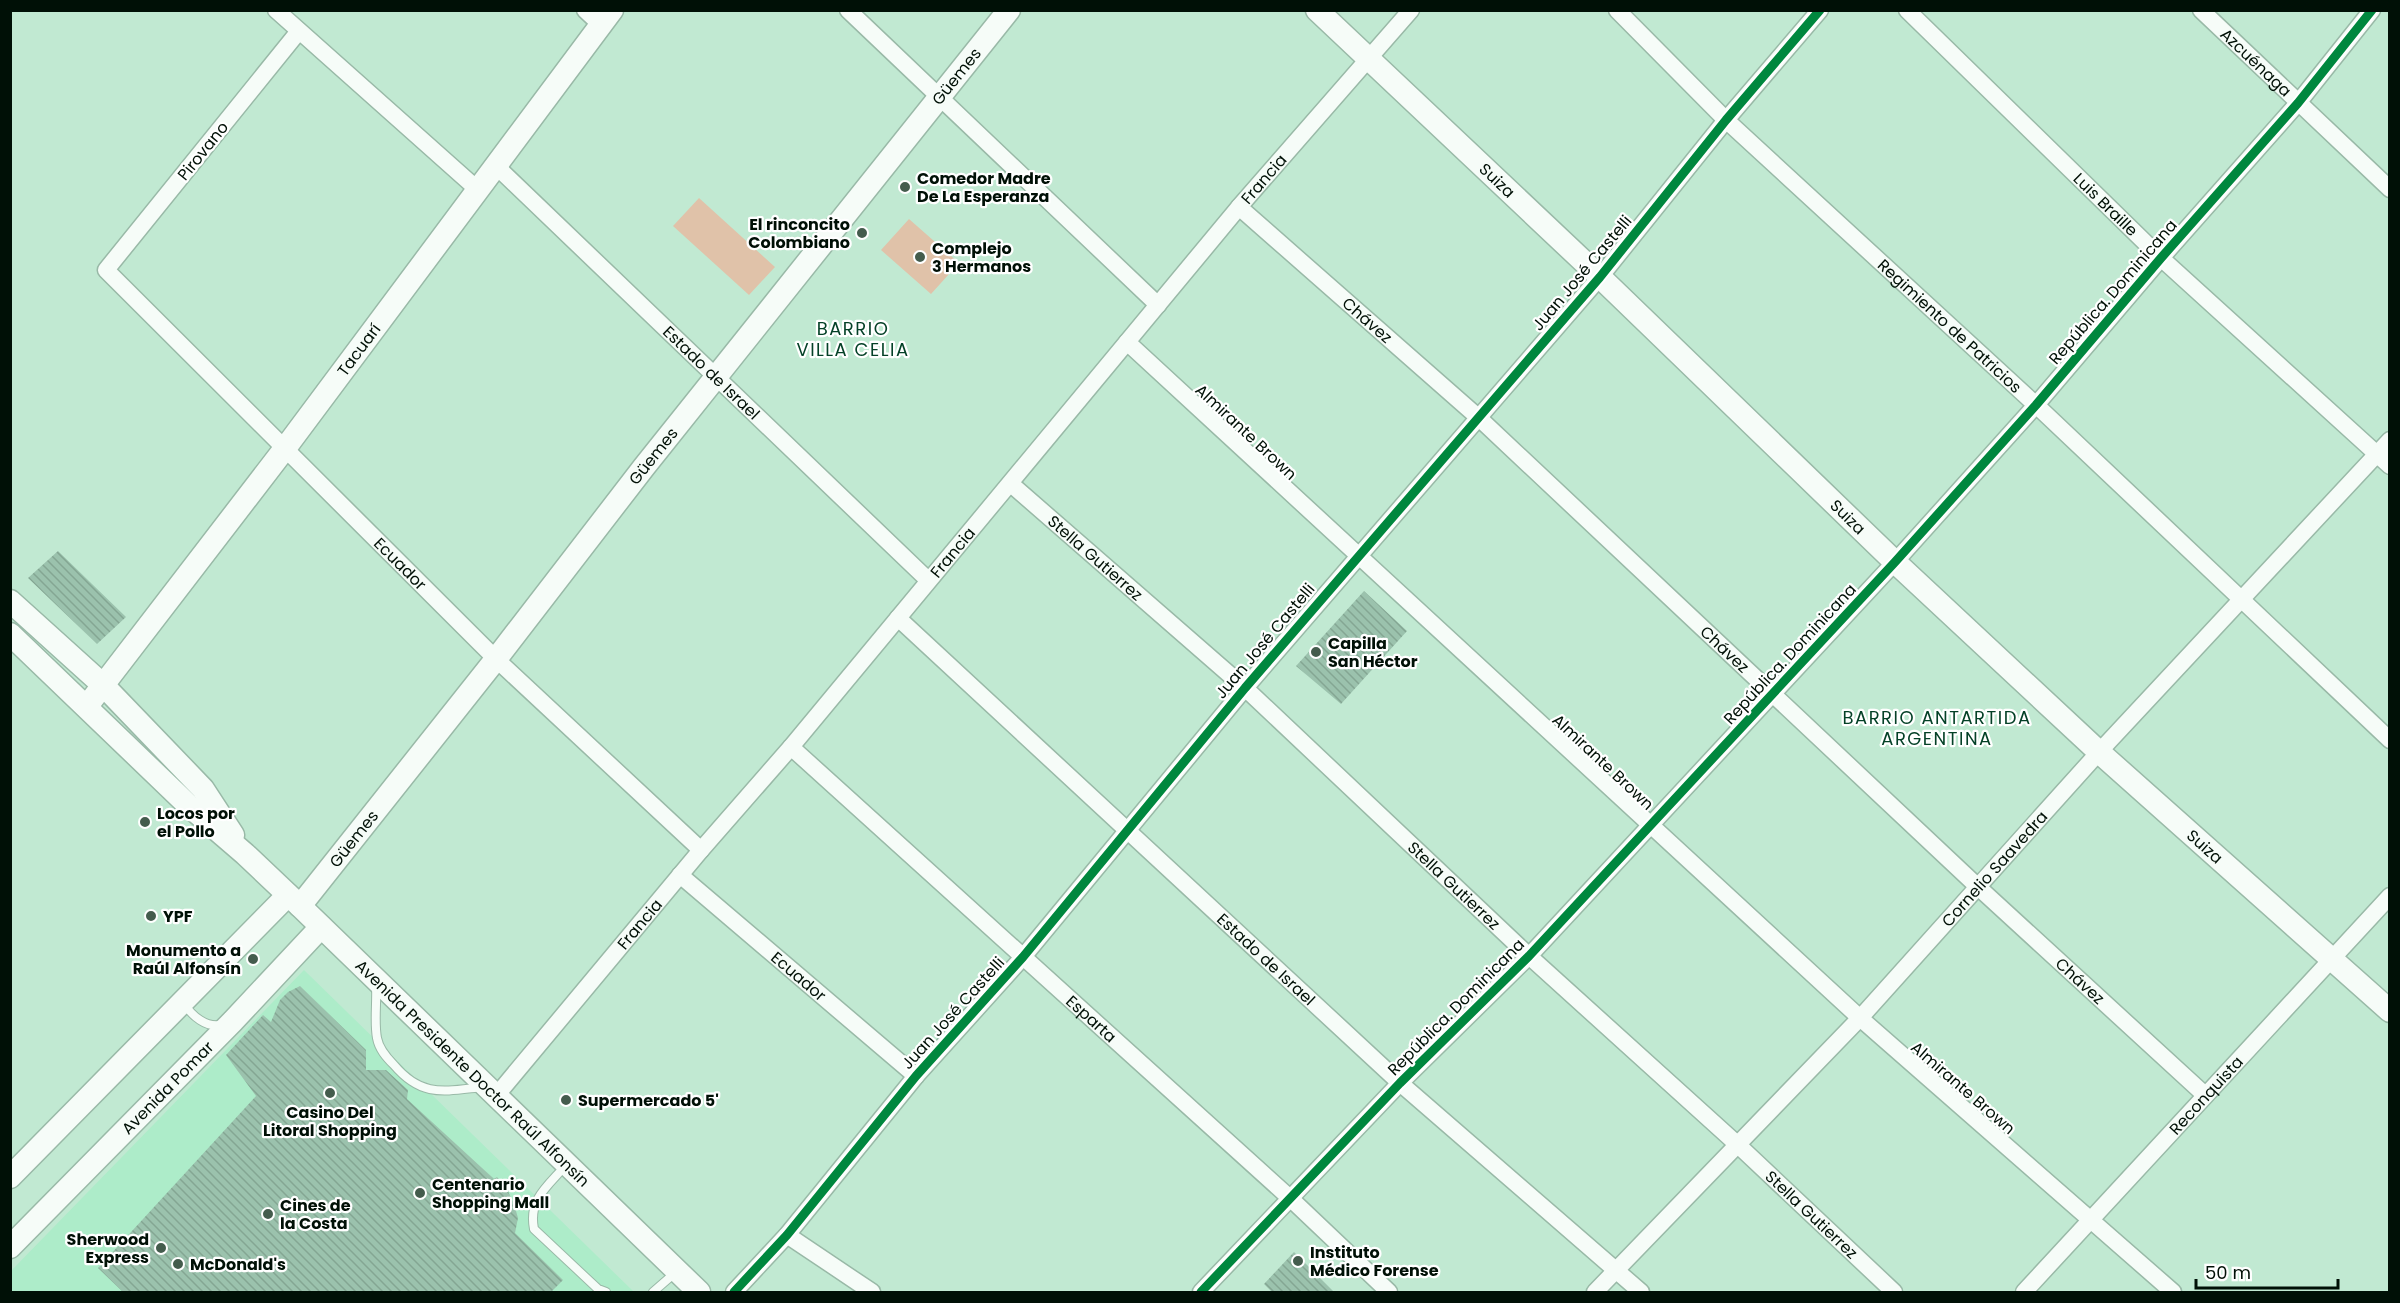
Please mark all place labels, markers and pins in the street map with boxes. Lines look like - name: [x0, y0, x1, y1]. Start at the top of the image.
- place label: Comedor Madre De La Esperanza: [917, 167, 1051, 208]
- marker: Comedor Madre De La Esperanza: [898, 180, 912, 194]
- place label: El rinconcito Colombiano: [748, 213, 850, 254]
- marker: El rinconcito Colombiano: [855, 226, 869, 240]
- place label: Complejo 3 Hermanos: [932, 237, 1031, 278]
- marker: Complejo 3 Hermanos: [913, 250, 927, 264]
- place label: Capilla San Héctor: [1328, 632, 1418, 673]
- marker: Capilla San Héctor: [1309, 645, 1323, 659]
- place label: Locos por el Pollo: [157, 802, 235, 843]
- marker: Locos por el Pollo: [138, 815, 152, 829]
- place label: YPF: [163, 905, 193, 928]
- marker: YPF: [144, 909, 158, 923]
- place label: Monumento a Raúl Alfonsín: [126, 939, 241, 980]
- marker: Monumento a Raúl Alfonsín: [246, 952, 260, 966]
- marker: Casino Del Litoral Shopping: [323, 1086, 337, 1100]
- place label: Supermercado 5': [578, 1089, 719, 1112]
- marker: Supermercado 5': [559, 1093, 573, 1107]
- place label: Casino Del Litoral Shopping: [263, 1101, 397, 1142]
- place label: Centenario Shopping Mall: [432, 1173, 549, 1214]
- marker: Centenario Shopping Mall: [413, 1186, 427, 1200]
- place label: Cines de la Costa: [280, 1194, 351, 1235]
- marker: Cines de la Costa: [261, 1207, 275, 1221]
- place label: Sherwood Express: [67, 1228, 149, 1269]
- marker: Sherwood Express: [154, 1241, 168, 1255]
- place label: Instituto Médico Forense: [1310, 1241, 1439, 1282]
- place label: McDonald's: [190, 1253, 286, 1276]
- marker: Instituto Médico Forense: [1291, 1254, 1305, 1268]
- marker: McDonald's: [171, 1257, 185, 1271]

